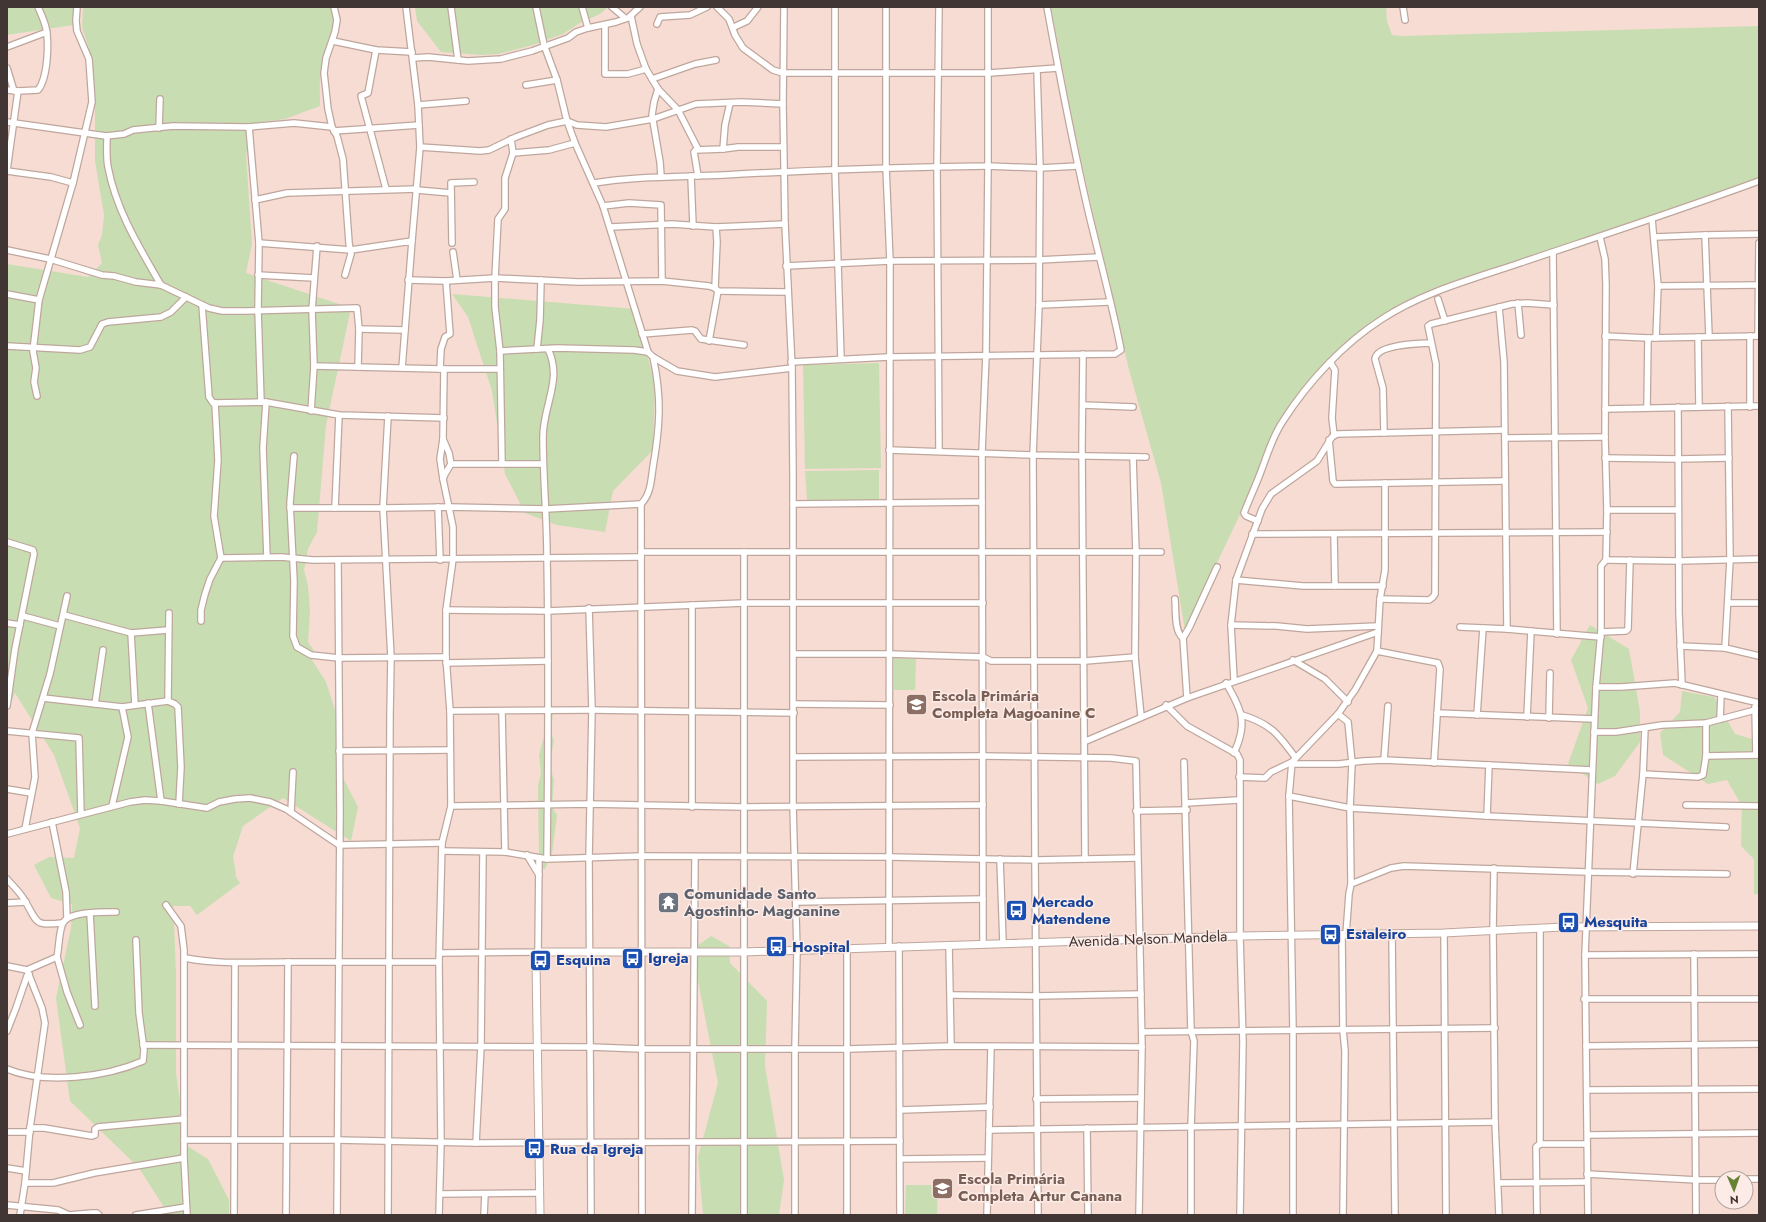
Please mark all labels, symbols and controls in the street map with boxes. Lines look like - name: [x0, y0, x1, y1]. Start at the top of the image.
- place label: Escola Primária Completa Magoanine C: [932, 685, 1095, 724]
- school or university icon: Escola Primária Completa Magoanine C: [903, 692, 929, 718]
- place label: Comunidade Santo Agostinho- Magoanine: [683, 883, 841, 922]
- temple icon: Comunidade Santo Agostinho- Magoanine: [655, 890, 681, 916]
- place label: Mercado Matendene: [1032, 891, 1111, 930]
- bus stop icon: Mercado Matendene: [1004, 898, 1030, 924]
- bus stop icon: Mesquita: [1555, 909, 1581, 935]
- place label: Mesquita: [1584, 911, 1648, 933]
- bus stop icon: Estaleiro: [1317, 921, 1343, 947]
- place label: Estaleiro: [1346, 923, 1406, 945]
- street label: Avenida Nelson Mandela: [1068, 925, 1228, 953]
- bus stop icon: Hospital: [763, 934, 789, 960]
- place label: Hospital: [792, 936, 850, 958]
- bus stop icon: Igreja: [620, 945, 646, 971]
- bus stop icon: Esquina: [527, 947, 553, 973]
- place label: Igreja: [648, 947, 689, 969]
- place label: Esquina: [556, 949, 611, 971]
- bus stop icon: Rua da Igreja: [522, 1136, 548, 1162]
- place label: Rua da Igreja: [550, 1138, 643, 1160]
- place label: Escola Primária Completa Artur Canana: [958, 1168, 1122, 1207]
- north arrow: [1714, 1170, 1754, 1210]
- school or university icon: Escola Primária Completa Artur Canana: [930, 1175, 956, 1201]
- text: N: [1730, 1192, 1739, 1208]

